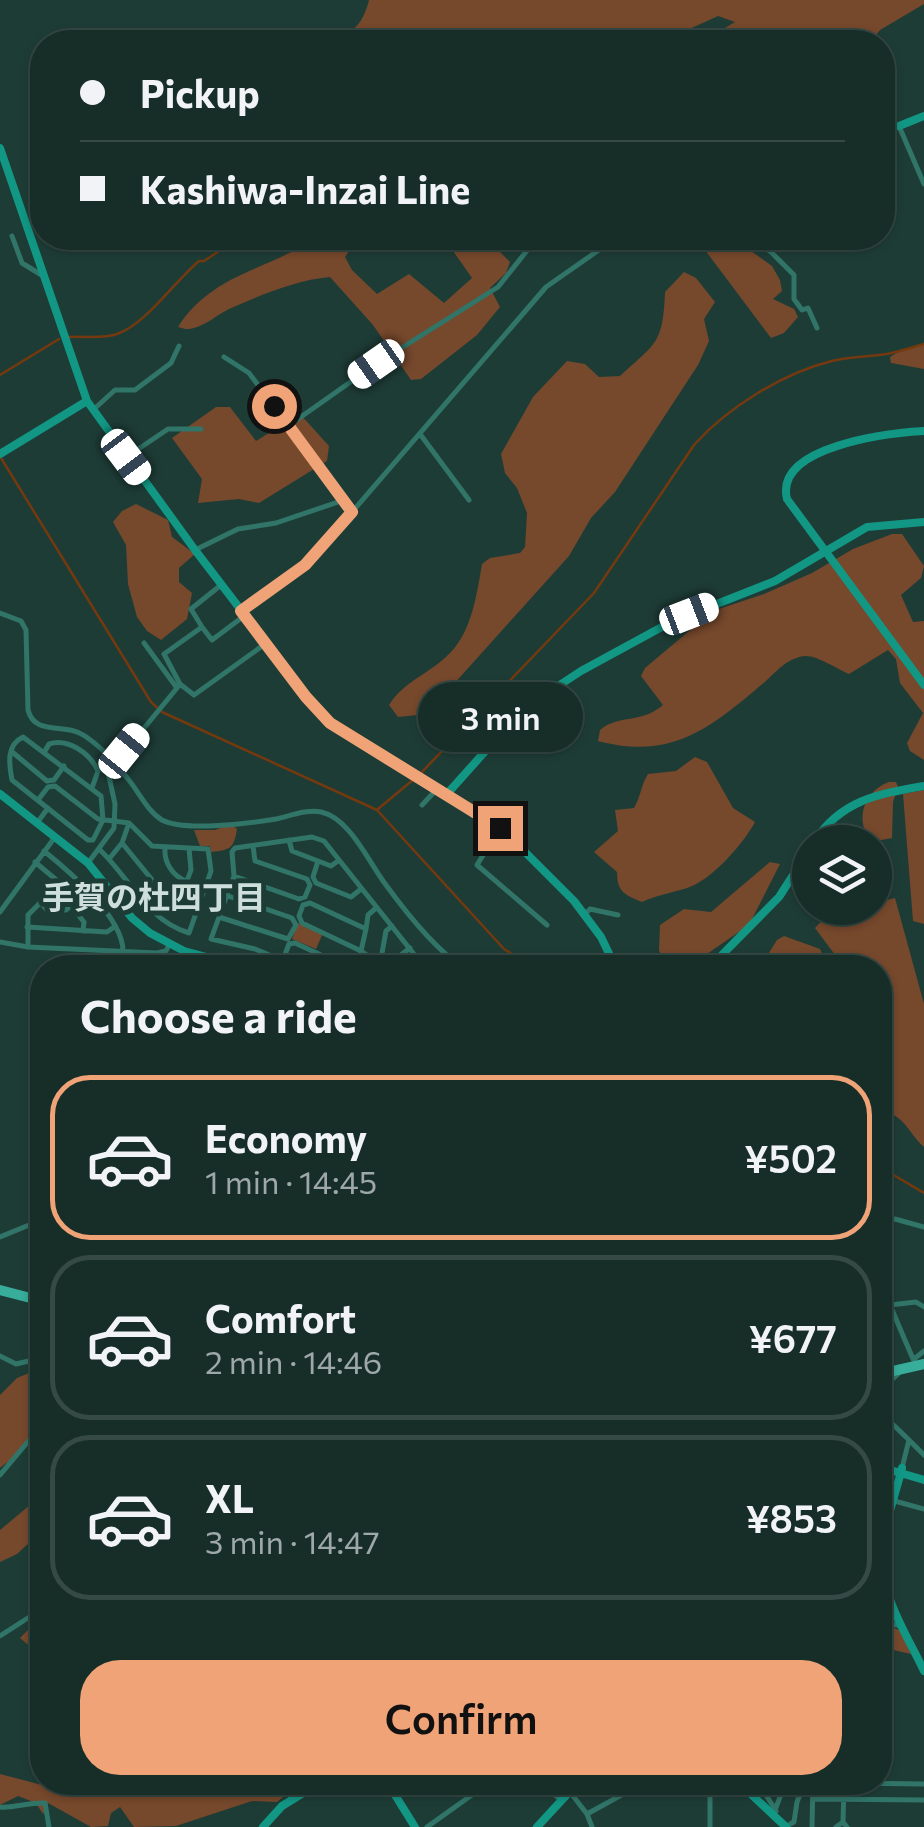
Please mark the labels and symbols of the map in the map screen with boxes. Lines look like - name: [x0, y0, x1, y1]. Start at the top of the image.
- car: [343, 335, 409, 393]
- route start: [252, 384, 297, 429]
- car: [96, 424, 156, 490]
- car: [656, 589, 722, 639]
- callout: 3 min: [418, 683, 582, 753]
- car: [93, 718, 155, 784]
- route end: [478, 806, 523, 851]
- district label: 手賀の杜四丁目: [42, 876, 266, 916]

